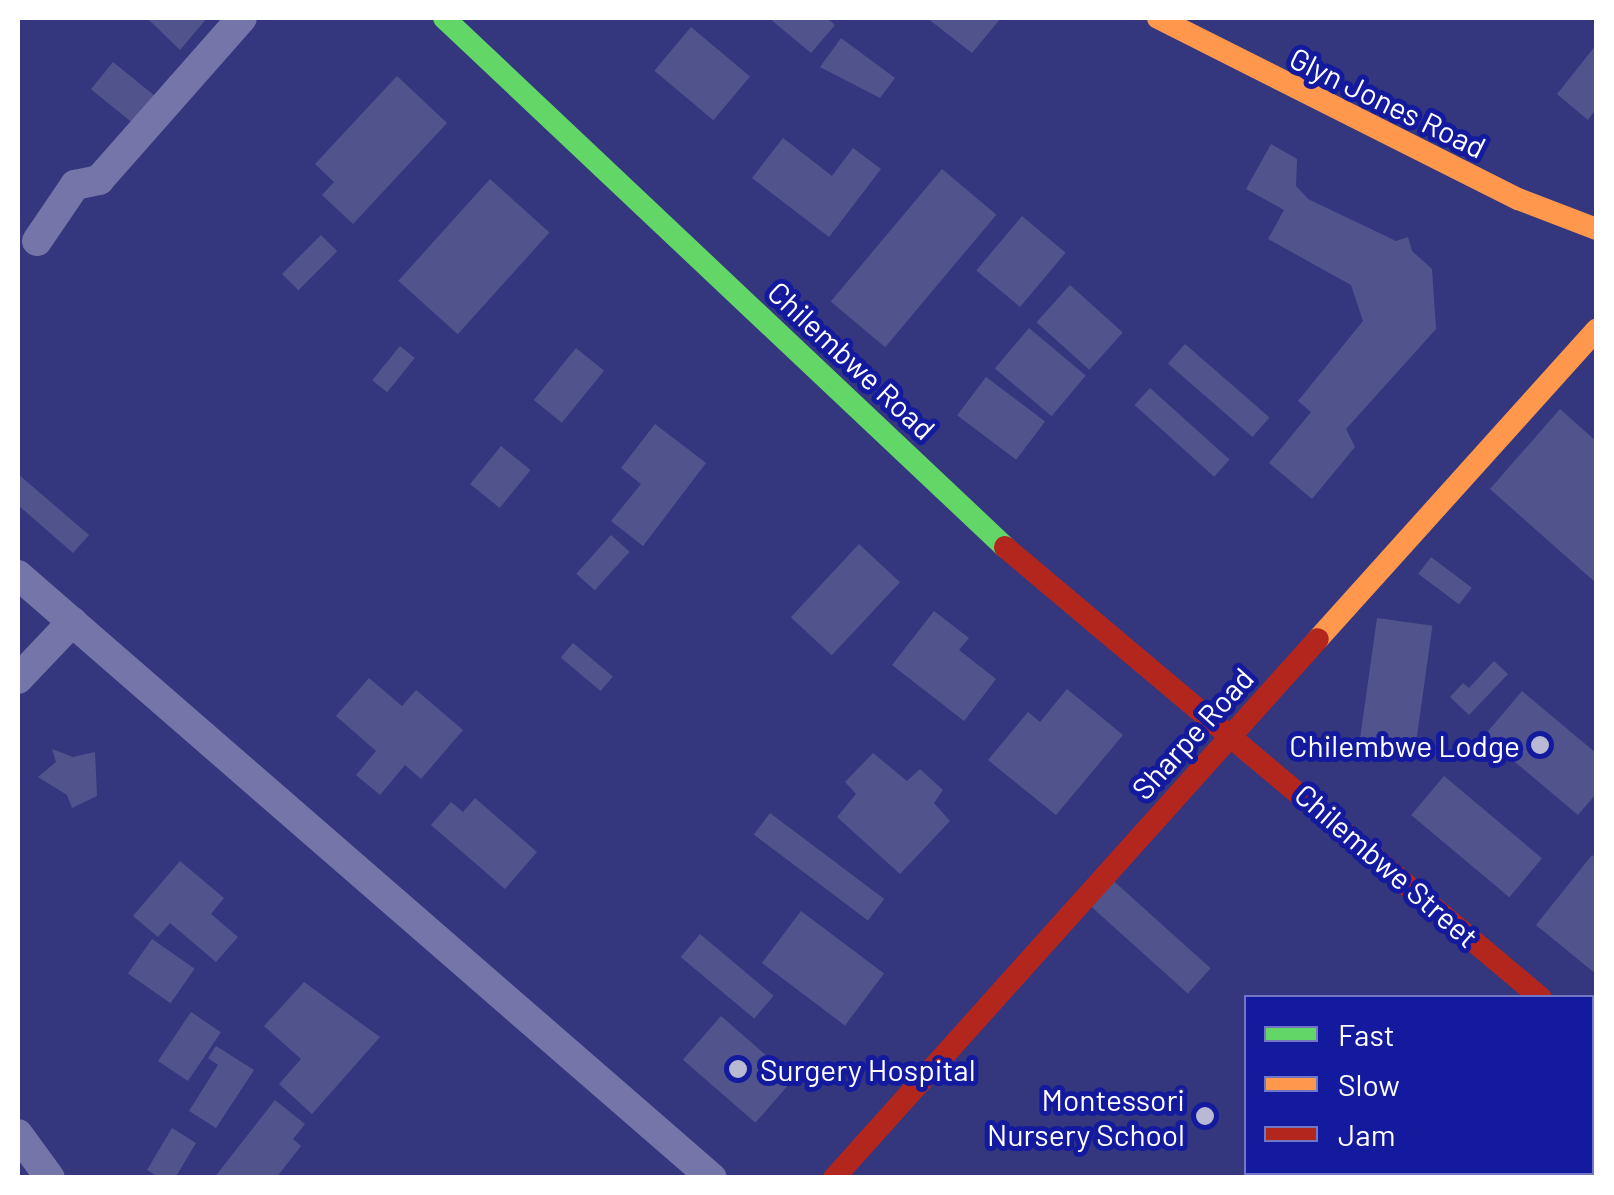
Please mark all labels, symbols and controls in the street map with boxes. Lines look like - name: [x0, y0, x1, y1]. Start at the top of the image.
- street label: Glyn Jones Road: [1284, 39, 1492, 165]
- street label: Chilembwe Road: [761, 273, 943, 447]
- street label: Sharpe Road: [1124, 660, 1260, 806]
- place label: Chilembwe Lodge: [1289, 727, 1520, 763]
- marker: Chilembwe Lodge: [1529, 734, 1551, 756]
- street label: Chilembwe Street: [1288, 776, 1486, 954]
- legend: [1244, 995, 1594, 1175]
- text: Fast: [1338, 1016, 1395, 1052]
- place label: Surgery Hospital: [760, 1051, 976, 1087]
- marker: Surgery Hospital: [725, 1056, 751, 1082]
- text: Slow: [1338, 1066, 1400, 1102]
- place label: Montessori Nursery School: [987, 1081, 1185, 1152]
- marker: Montessori Nursery School: [1194, 1105, 1216, 1127]
- text: Jam: [1338, 1116, 1395, 1152]

